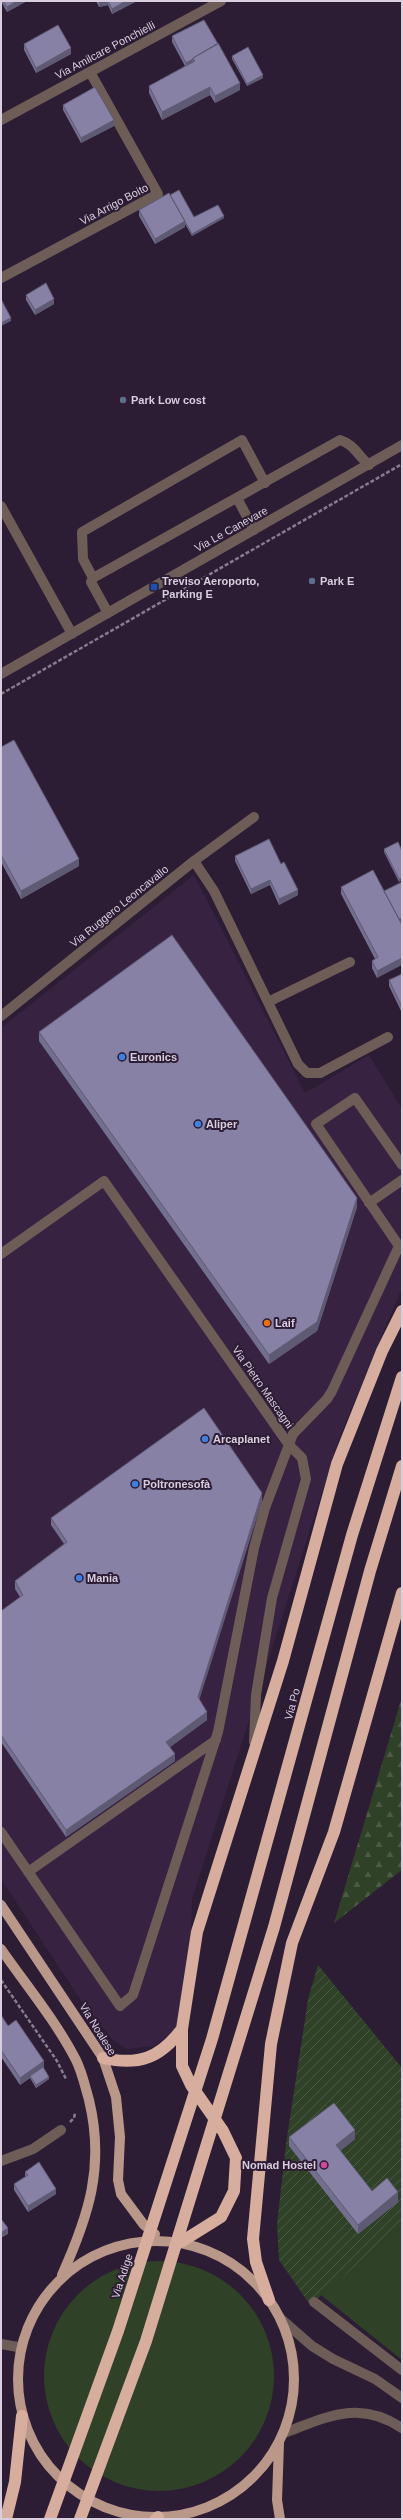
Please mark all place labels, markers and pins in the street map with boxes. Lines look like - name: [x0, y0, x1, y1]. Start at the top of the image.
- place label: Park Low cost: [131, 394, 206, 406]
- marker: Park Low cost: [118, 395, 128, 405]
- place label: Treviso Aeroporto, Parking E: [162, 575, 259, 600]
- place label: Park E: [320, 575, 354, 587]
- marker: Park E: [307, 576, 317, 586]
- marker: Treviso Aeroporto, Parking E: [149, 582, 159, 592]
- place label: Euronics: [130, 1051, 177, 1063]
- marker: Euronics: [117, 1052, 127, 1062]
- place label: Aliper: [206, 1118, 238, 1130]
- marker: Aliper: [193, 1119, 203, 1129]
- place label: Laif: [275, 1317, 295, 1329]
- marker: Laif: [262, 1318, 272, 1328]
- place label: Arcaplanet: [213, 1433, 270, 1445]
- marker: Arcaplanet: [200, 1434, 210, 1444]
- place label: Poltronesofà: [143, 1478, 211, 1490]
- marker: Poltronesofà: [130, 1479, 140, 1489]
- place label: Mania: [87, 1572, 119, 1584]
- marker: Mania: [74, 1573, 84, 1583]
- place label: Nomad Hostel: [242, 2159, 316, 2171]
- marker: Nomad Hostel: [319, 2160, 329, 2170]

